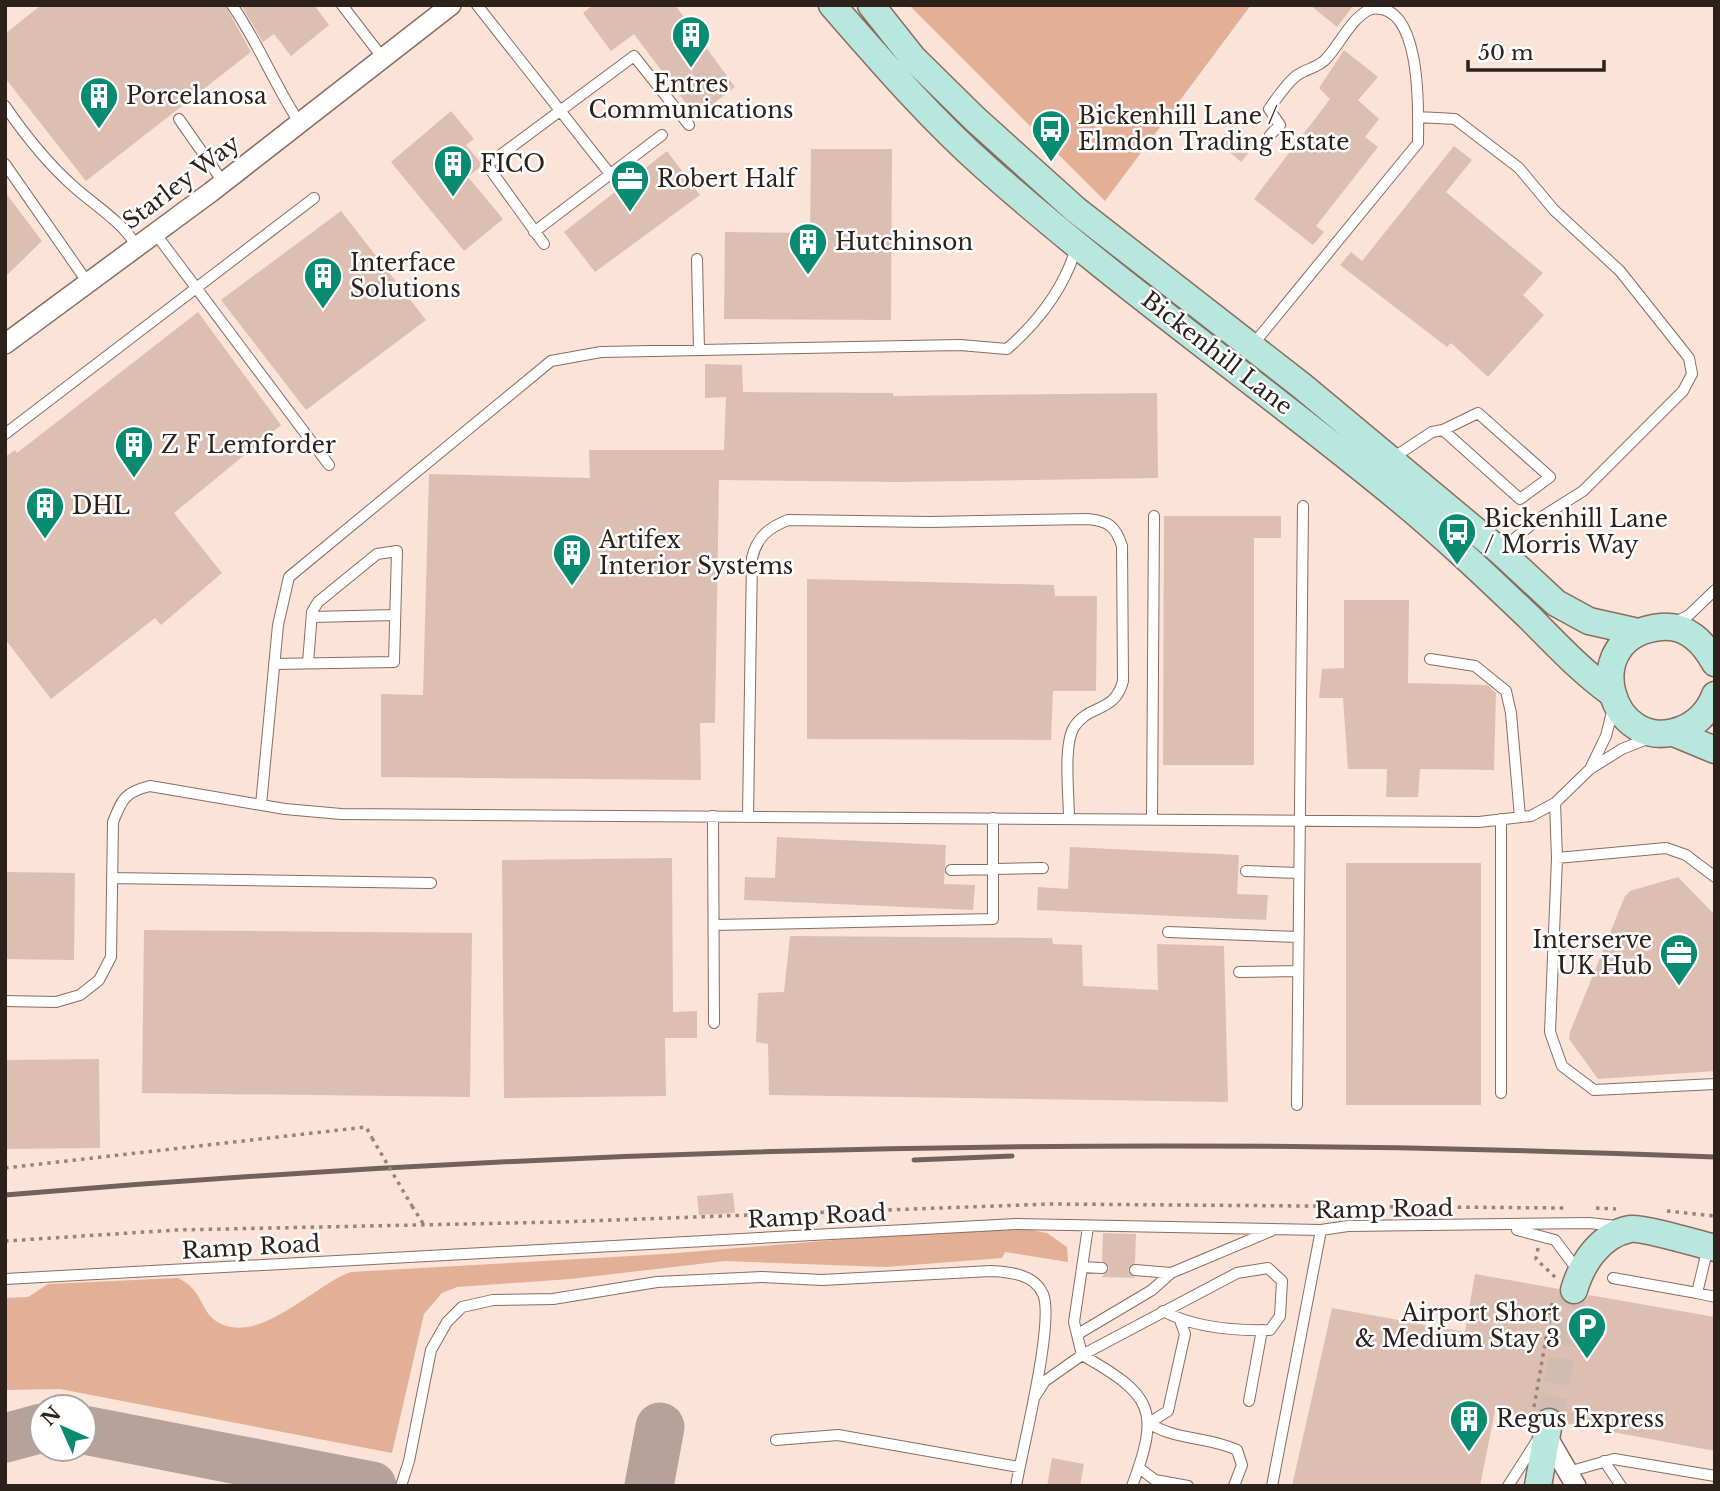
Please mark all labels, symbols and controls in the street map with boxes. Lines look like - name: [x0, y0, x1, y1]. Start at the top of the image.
- building icon: Entres Communications: [670, 14, 712, 69]
- scale bar: [1468, 28, 1604, 72]
- text: 50 m: [1478, 40, 1534, 66]
- place label: Entres Communications: [589, 70, 793, 124]
- building icon: Porcelanosa: [78, 75, 120, 130]
- place label: Porcelanosa: [126, 82, 267, 110]
- place label: Bickenhill Lane / Elmdon Trading Estate: [1078, 102, 1349, 156]
- bus stop icon: Bickenhill Lane / Elmdon Trading Estate: [1030, 108, 1072, 163]
- street label: Starley Way: [117, 129, 245, 235]
- building icon: FICO: [432, 143, 474, 198]
- place label: FICO: [480, 150, 545, 178]
- office icon: Robert Half: [609, 158, 651, 213]
- place label: Robert Half: [657, 165, 798, 193]
- building icon: Hutchinson: [787, 221, 829, 276]
- place label: Hutchinson: [835, 228, 973, 256]
- place label: Interface Solutions: [350, 249, 461, 303]
- building icon: Interface Solutions: [302, 255, 344, 310]
- street label: Bickenhill Lane: [1136, 285, 1298, 421]
- building icon: Z F Lemforder: [113, 424, 155, 479]
- place label: Z F Lemforder: [161, 431, 336, 459]
- building icon: DHL: [24, 485, 66, 540]
- place label: DHL: [72, 492, 130, 520]
- place label: Bickenhill Lane / Morris Way: [1484, 505, 1668, 559]
- bus stop icon: Bickenhill Lane / Morris Way: [1436, 511, 1478, 566]
- place label: Artifex Interior Systems: [598, 526, 793, 580]
- building icon: Artifex Interior Systems: [551, 532, 593, 587]
- place label: Interserve UK Hub: [1532, 926, 1652, 980]
- office icon: Interserve UK Hub: [1658, 932, 1700, 987]
- street label: Ramp Road: [1314, 1194, 1454, 1224]
- street label: Ramp Road: [747, 1198, 887, 1234]
- street label: Ramp Road: [181, 1229, 321, 1265]
- place label: Airport Short & Medium Stay 3: [1355, 1299, 1560, 1353]
- parking icon: Airport Short & Medium Stay 3: [1566, 1305, 1608, 1360]
- north arrow: [28, 1393, 98, 1463]
- building icon: Regus Express: [1448, 1398, 1490, 1453]
- text: N: [37, 1402, 66, 1431]
- place label: Regus Express: [1496, 1405, 1664, 1433]

